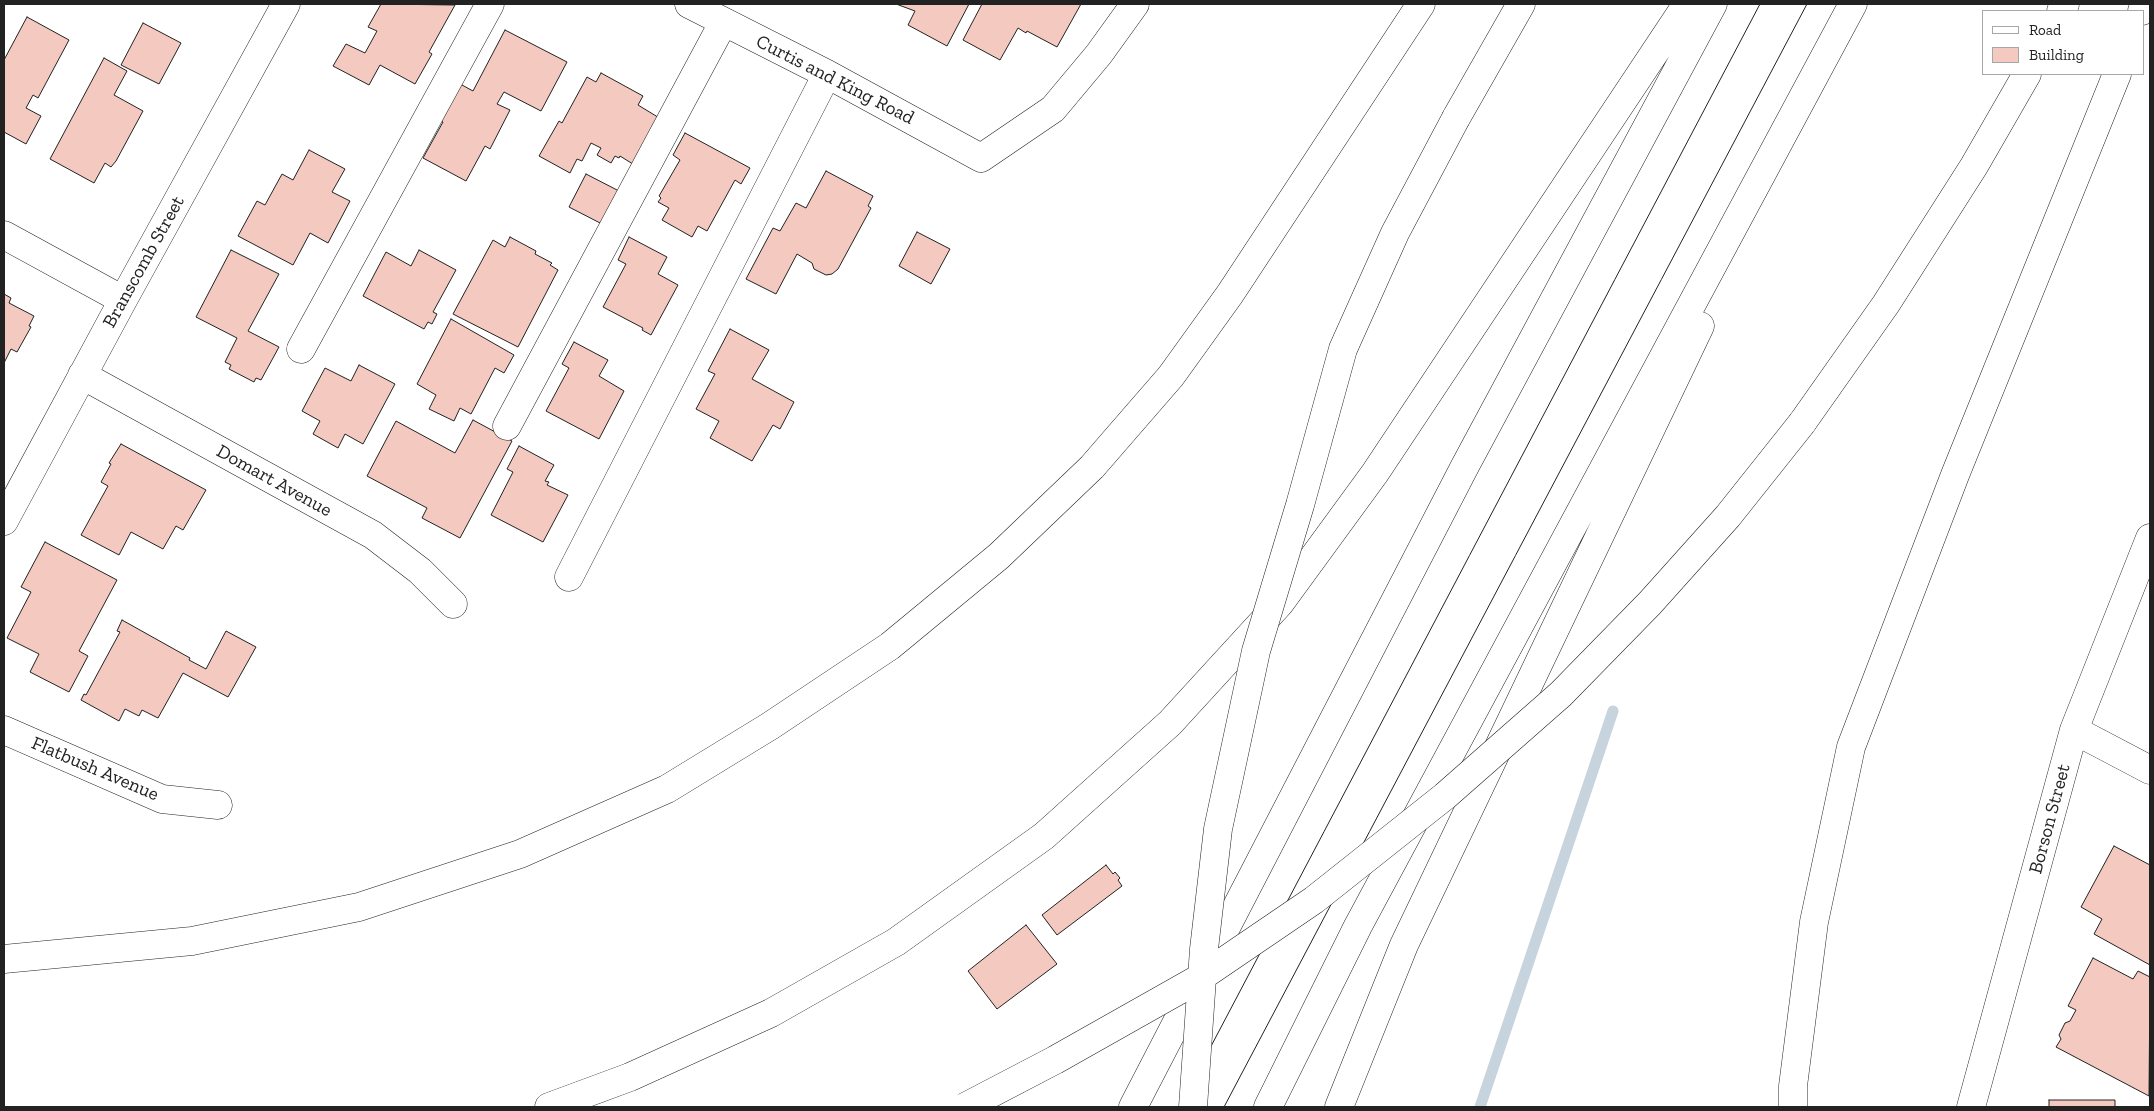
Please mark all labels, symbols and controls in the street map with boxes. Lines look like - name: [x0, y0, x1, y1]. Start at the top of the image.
- legend: [1982, 10, 2144, 75]
- text: Road: [2029, 21, 2061, 39]
- street label: Curtis and King Road: [752, 30, 918, 130]
- text: Building: [2029, 46, 2084, 64]
- street label: Branscomb Street: [98, 192, 190, 332]
- street label: Domart Avenue: [212, 440, 336, 522]
- street label: Flatbush Avenue: [28, 732, 162, 806]
- street label: Borson Street: [2024, 762, 2076, 876]

